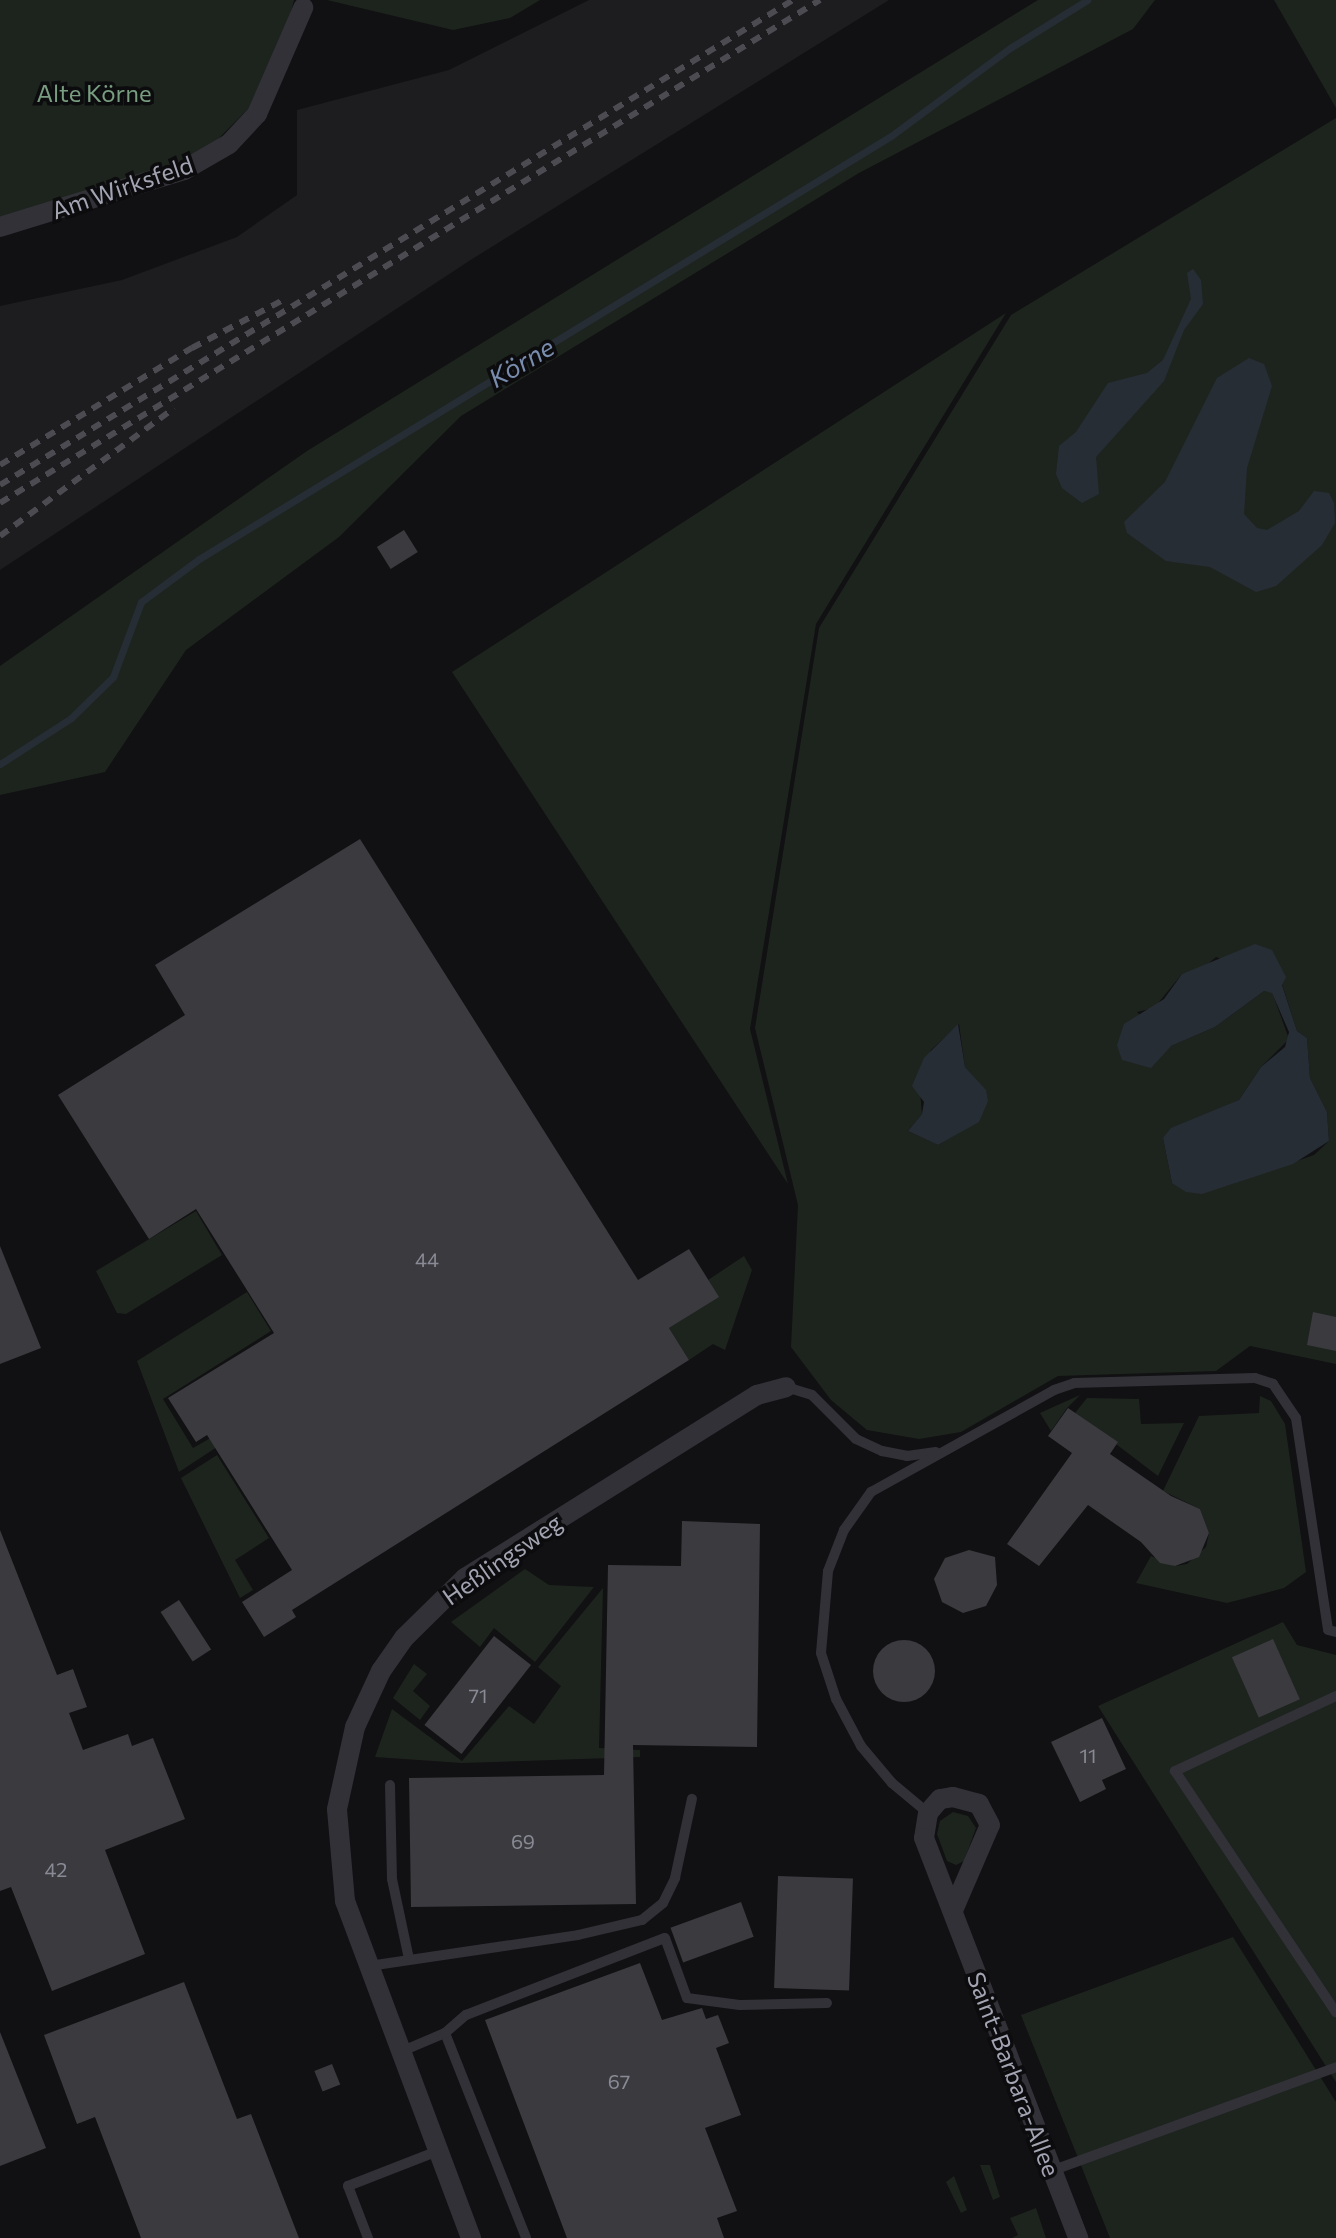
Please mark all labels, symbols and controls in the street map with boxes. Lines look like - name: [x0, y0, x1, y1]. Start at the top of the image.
- park label: Alte Körne: [36, 79, 152, 107]
- street label: Am Wirksfeld: [47, 149, 197, 225]
- water label: Körne: [483, 330, 559, 394]
- house number: 44: [415, 1247, 439, 1271]
- street label: Heßlingsweg: [437, 1507, 567, 1611]
- house number: 71: [468, 1683, 488, 1707]
- house number: 11: [1079, 1743, 1097, 1767]
- house number: 69: [511, 1829, 535, 1853]
- house number: 42: [45, 1857, 67, 1881]
- street label: Saint-Barbara-Allee: [962, 1968, 1066, 2180]
- house number: 67: [608, 2069, 630, 2093]

